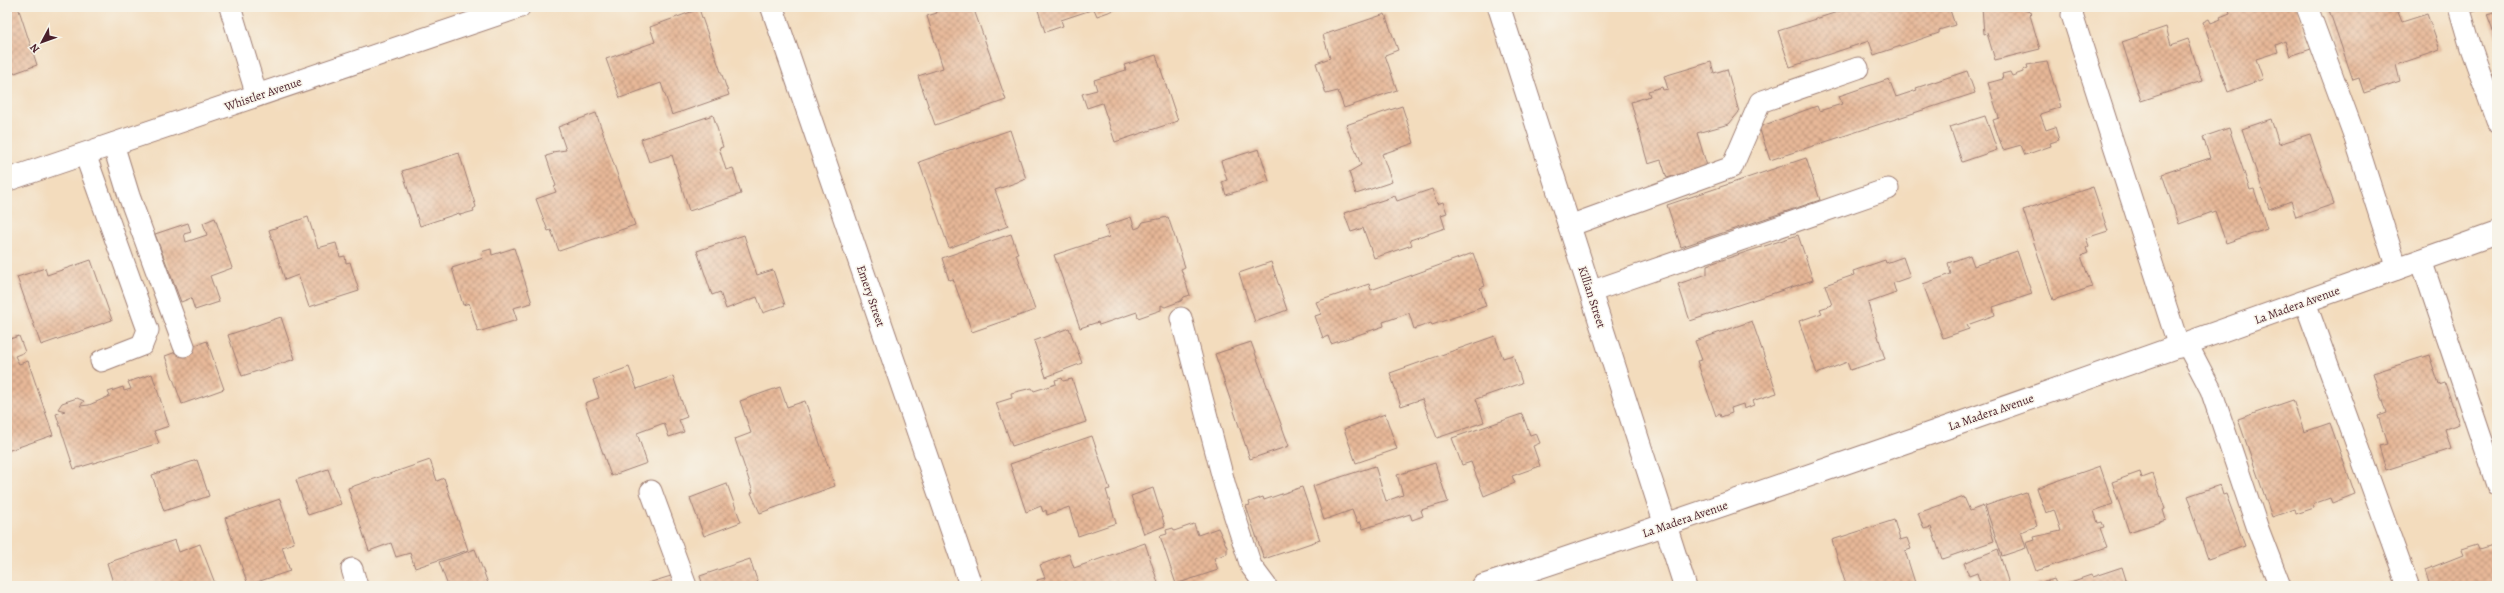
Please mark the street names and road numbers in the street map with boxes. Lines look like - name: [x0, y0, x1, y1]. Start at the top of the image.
- street label: Whistler Avenue: [221, 73, 304, 115]
- street label: Emery Street: [853, 263, 889, 329]
- street label: Killian Street: [1574, 264, 1610, 330]
- street label: La Madera Avenue: [2252, 282, 2342, 328]
- street label: La Madera Avenue: [1946, 390, 2036, 434]
- street label: La Madera Avenue: [1640, 497, 1730, 541]

